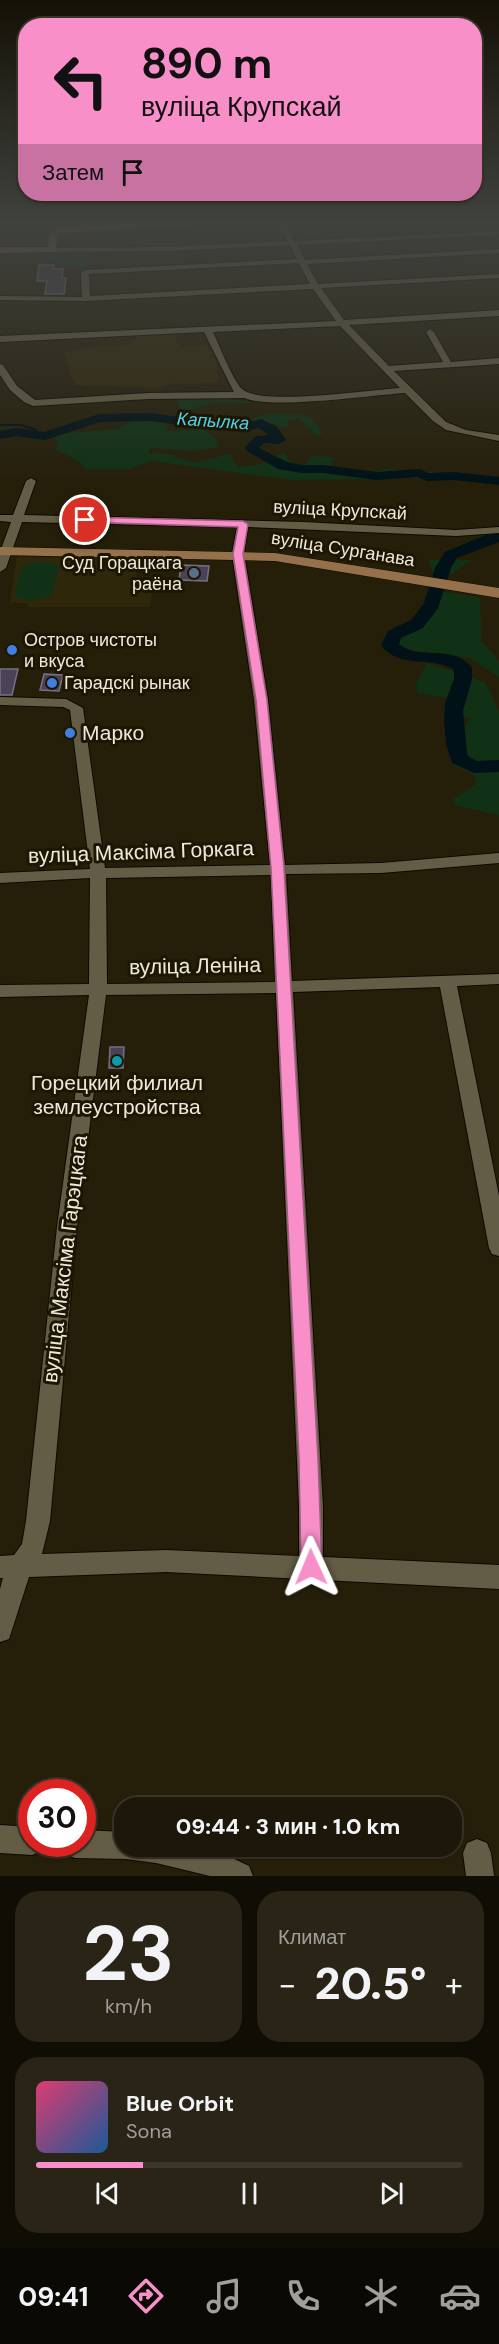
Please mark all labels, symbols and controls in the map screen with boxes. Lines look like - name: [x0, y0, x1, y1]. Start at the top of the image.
- text: 890 m: [141, 36, 272, 91]
- icon: left: [42, 42, 120, 120]
- text: вуліца Крупскай: [141, 89, 342, 124]
- icon: arrive: [116, 156, 149, 189]
- text: Затем: [42, 158, 104, 187]
- water label: Капылка: [176, 407, 250, 435]
- pin: [59, 494, 110, 545]
- street label: вуліца Крупскай: [273, 495, 407, 525]
- icon: arrive: [68, 503, 101, 536]
- street label: вуліца Сурганава: [270, 526, 417, 572]
- place label: Суд Горацкага раёна: [62, 551, 183, 596]
- marker: Суд Горацкага раёна: [187, 566, 201, 580]
- place label: Остров чистоты и вкуса: [24, 628, 157, 673]
- marker: Остров чистоты и вкуса: [5, 643, 19, 657]
- place label: Гарадскі рынак: [64, 671, 190, 695]
- marker: Гарадскі рынак: [45, 676, 59, 690]
- place label: Марко: [82, 719, 144, 747]
- marker: Марко: [63, 726, 77, 740]
- street label: вуліца Максіма Горкага: [27, 834, 255, 870]
- street label: вуліца Леніна: [129, 951, 262, 981]
- marker: Горецкий филиал землеустройства: [110, 1054, 124, 1068]
- place label: Горецкий филиал землеустройства: [31, 1069, 203, 1121]
- street label: вуліца Максіма Гарэцкага: [36, 1133, 94, 1384]
- position arrow: [279, 1535, 343, 1599]
- speed limit sign: 30: [18, 1779, 96, 1857]
- text: 09:44 · 3 мин · 1.0 km: [176, 1812, 400, 1841]
- text: 23: [82, 1903, 175, 2004]
- text: Климат: [278, 1924, 346, 1950]
- text: 20.5°: [315, 1954, 426, 2013]
- text: −: [278, 1963, 296, 2006]
- text: +: [445, 1963, 463, 2006]
- text: km/h: [105, 1993, 152, 2019]
- text: Blue Orbit: [126, 2089, 234, 2118]
- text: Sona: [126, 2118, 172, 2144]
- icon: previous: [91, 2177, 124, 2210]
- icon: pause: [233, 2177, 266, 2210]
- icon: next: [375, 2177, 408, 2210]
- icon: directions: [125, 2275, 167, 2317]
- icon: music: [203, 2275, 245, 2317]
- icon: phone: [282, 2275, 324, 2317]
- icon: climate: [360, 2275, 402, 2317]
- icon: car: [439, 2275, 481, 2317]
- text: 09:41: [18, 2279, 89, 2314]

